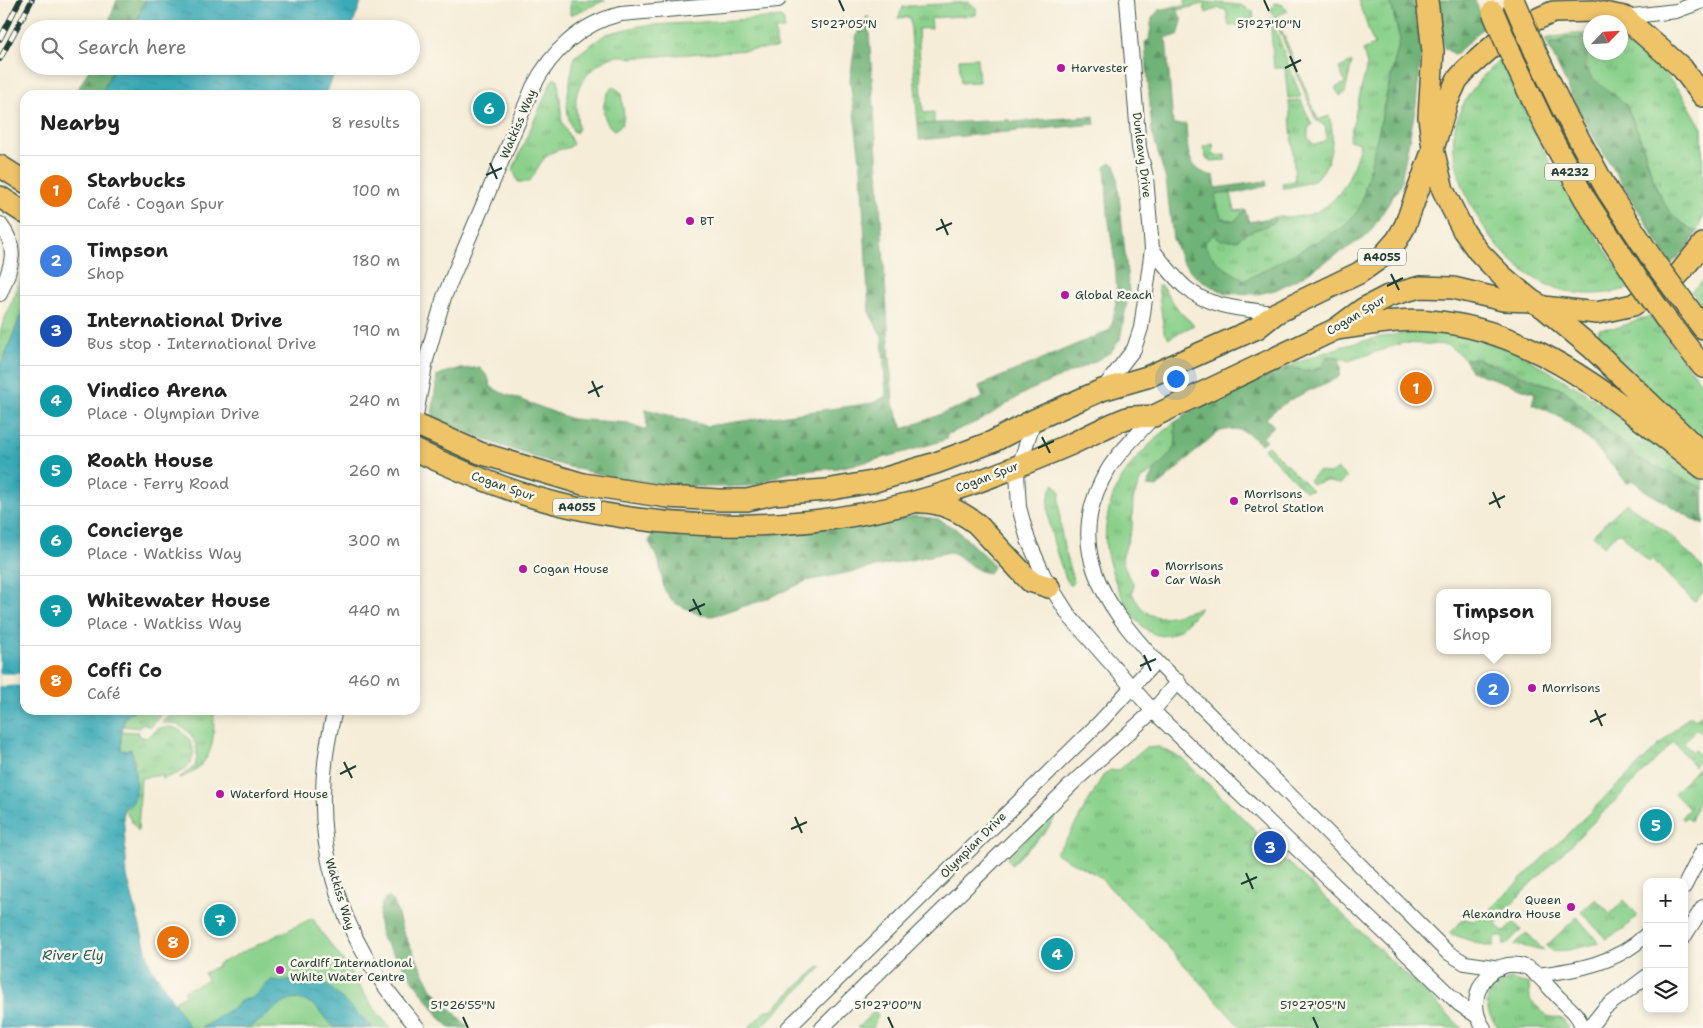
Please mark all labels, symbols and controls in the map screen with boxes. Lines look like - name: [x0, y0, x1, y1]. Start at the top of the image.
- north arrow: [1583, 15, 1628, 60]
- text: 51°27'05"N: [811, 16, 877, 32]
- text: 51°27'10"N: [1237, 16, 1301, 32]
- search box: [20, 20, 420, 75]
- icon: search: [38, 34, 66, 62]
- text: Search here: [78, 35, 187, 60]
- place label: Harvester: [1071, 60, 1129, 76]
- marker: Harvester: [1055, 62, 1067, 74]
- street label: Watkiss Way: [496, 87, 540, 161]
- pin: 6: [473, 89, 505, 127]
- text: Nearby: [40, 109, 120, 137]
- street label: Dunleavy Drive: [1129, 111, 1155, 199]
- text: 8 results: [331, 112, 400, 133]
- road number: A4232: [1545, 163, 1595, 180]
- text: Starbucks: [87, 168, 186, 193]
- text: 1: [52, 180, 60, 201]
- text: 100 m: [352, 180, 400, 201]
- text: Café · Cogan Spur: [87, 193, 224, 214]
- place label: BT: [700, 213, 715, 229]
- marker: BT: [684, 215, 696, 227]
- text: Timpson: [87, 238, 168, 263]
- road number: A4055: [1358, 248, 1406, 266]
- text: 2: [50, 250, 62, 271]
- text: 180 m: [352, 250, 400, 271]
- text: Shop: [87, 263, 124, 284]
- place label: Global Reach: [1075, 287, 1152, 303]
- marker: Global Reach: [1059, 289, 1071, 301]
- street label: Cogan Spur: [1323, 291, 1389, 339]
- text: International Drive: [87, 308, 283, 333]
- text: 3: [50, 320, 62, 341]
- text: 190 m: [353, 320, 400, 341]
- text: Bus stop · International Drive: [87, 333, 317, 354]
- your location: [1163, 366, 1189, 392]
- pin: 1: [1400, 369, 1432, 407]
- text: Vindico Arena: [87, 378, 227, 403]
- text: 4: [50, 390, 62, 411]
- text: 240 m: [348, 390, 400, 411]
- text: Place · Olympian Drive: [87, 403, 260, 424]
- text: Roath House: [87, 448, 213, 473]
- street label: Cogan Spur: [953, 458, 1021, 496]
- text: 5: [51, 460, 61, 481]
- text: 260 m: [348, 460, 400, 481]
- street label: Cogan Spur: [469, 468, 537, 504]
- text: Place · Ferry Road: [87, 473, 229, 494]
- place label: Morrisons Petrol Station: [1244, 486, 1324, 516]
- marker: Morrisons Petrol Station: [1228, 495, 1240, 507]
- road number: A4055: [553, 498, 601, 516]
- text: Concierge: [87, 518, 183, 543]
- text: 6: [50, 530, 62, 551]
- text: 300 m: [348, 530, 400, 551]
- text: Place · Watkiss Way: [87, 543, 242, 564]
- place label: Morrisons Car Wash: [1165, 558, 1224, 588]
- place label: Cogan House: [533, 561, 609, 577]
- marker: Cogan House: [517, 563, 529, 575]
- marker: Morrisons Car Wash: [1149, 567, 1161, 579]
- text: Whitewater House: [87, 588, 270, 613]
- popup: [1436, 589, 1551, 654]
- text: Timpson: [1453, 599, 1534, 624]
- text: 7: [50, 600, 62, 621]
- text: 440 m: [348, 600, 400, 621]
- text: Place · Watkiss Way: [87, 613, 242, 634]
- text: Shop: [1453, 624, 1490, 645]
- text: Coffi Co: [87, 658, 162, 683]
- text: 8: [50, 670, 62, 691]
- text: 460 m: [348, 670, 400, 691]
- pin: 2: [1477, 670, 1509, 708]
- place label: Morrisons: [1542, 680, 1601, 696]
- marker: Morrisons: [1526, 682, 1538, 694]
- text: Café: [87, 683, 121, 704]
- place label: Waterford House: [230, 786, 329, 802]
- marker: Waterford House: [214, 788, 226, 800]
- pin: 5: [1640, 806, 1672, 844]
- street label: Olympian Drive: [936, 808, 1010, 882]
- pin: 3: [1254, 828, 1286, 866]
- street label: Watkiss Way: [322, 856, 359, 932]
- map controls: [1643, 878, 1688, 1013]
- button: +: [1643, 878, 1688, 923]
- place label: Queen Alexandra House: [1462, 892, 1561, 922]
- pin: 7: [204, 901, 236, 939]
- marker: Queen Alexandra House: [1565, 901, 1577, 913]
- pin: 8: [157, 923, 189, 961]
- button: −: [1643, 923, 1688, 968]
- pin: 4: [1041, 935, 1073, 973]
- water label: River Ely: [42, 946, 104, 964]
- place label: Cardiff International White Water Centre: [290, 955, 413, 985]
- marker: Cardiff International White Water Centre: [274, 964, 286, 976]
- button: layers: [1643, 968, 1688, 1013]
- text: 51°26'55"N: [431, 997, 495, 1013]
- text: 51°27'00"N: [854, 997, 922, 1013]
- text: 51°27'05"N: [1280, 997, 1346, 1013]

